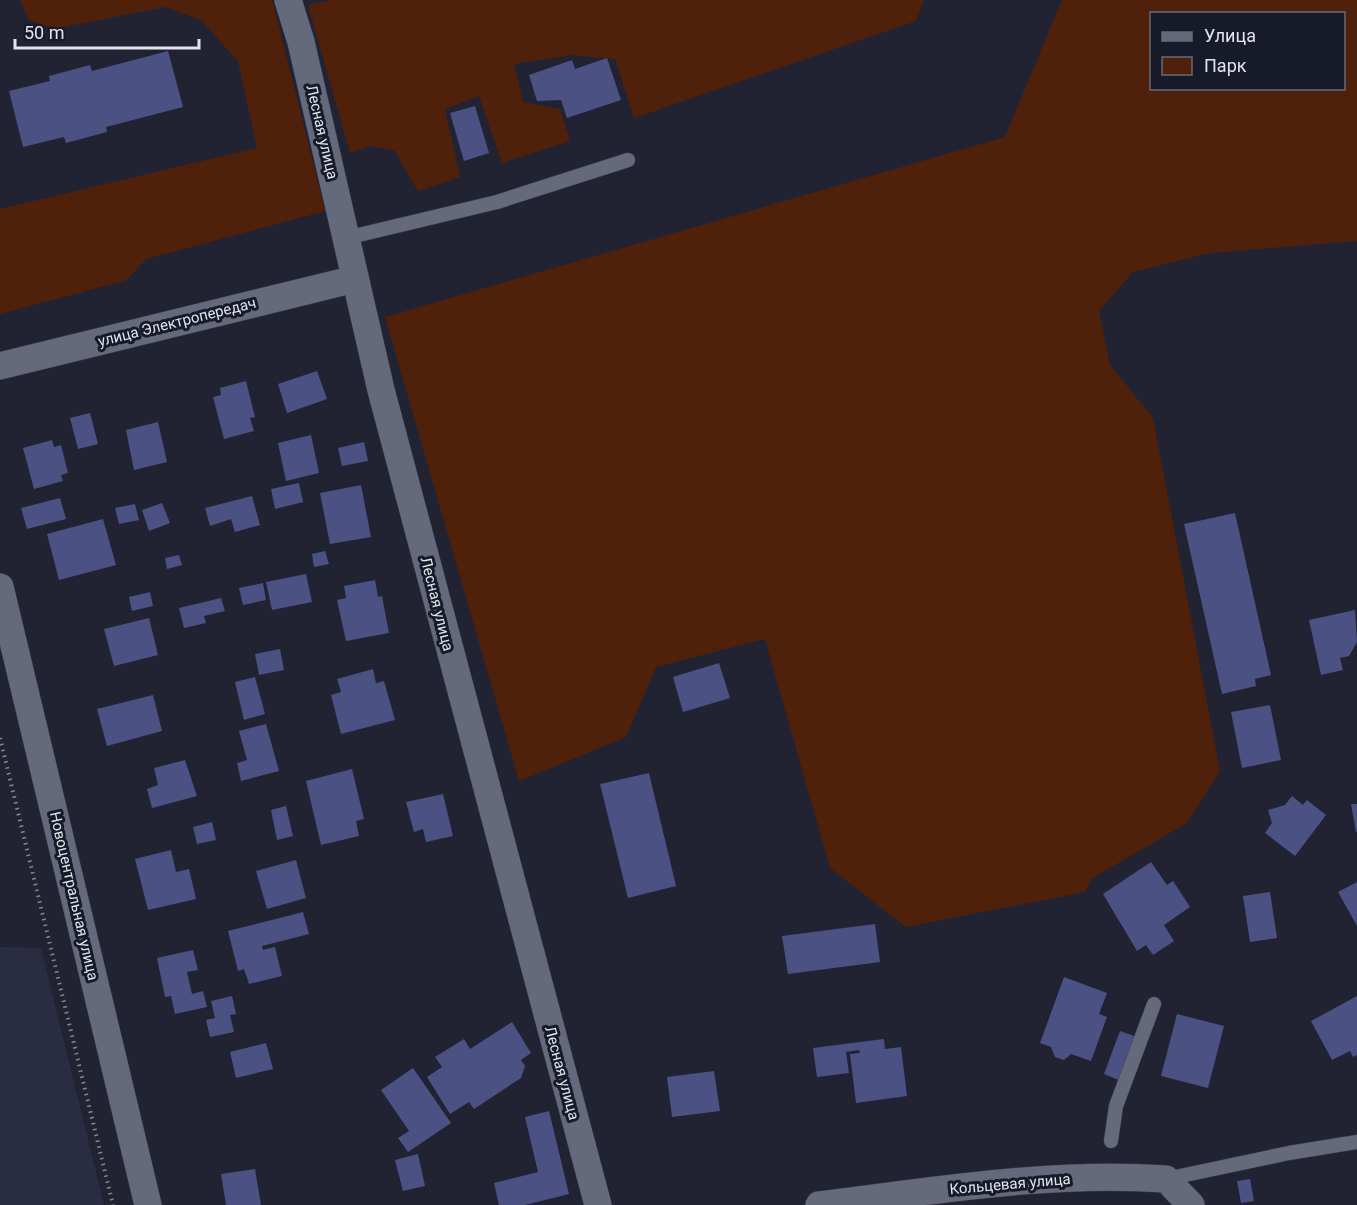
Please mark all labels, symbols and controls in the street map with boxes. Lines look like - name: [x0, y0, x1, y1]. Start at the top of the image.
- scale bar: [15, 12, 200, 50]
- legend: [1150, 12, 1345, 90]
- text: 50 m: [24, 22, 64, 43]
- text: Улица: [1204, 25, 1256, 46]
- text: Парк: [1204, 55, 1247, 76]
- street label: Лесная улица: [302, 83, 342, 181]
- street label: улица Электропередач: [96, 294, 258, 350]
- street label: Лесная улица: [417, 555, 457, 653]
- street label: Новоцентральная улица: [46, 810, 102, 982]
- street label: Лесная улица: [541, 1024, 583, 1122]
- street label: Кольцевая улица: [949, 1170, 1071, 1198]

